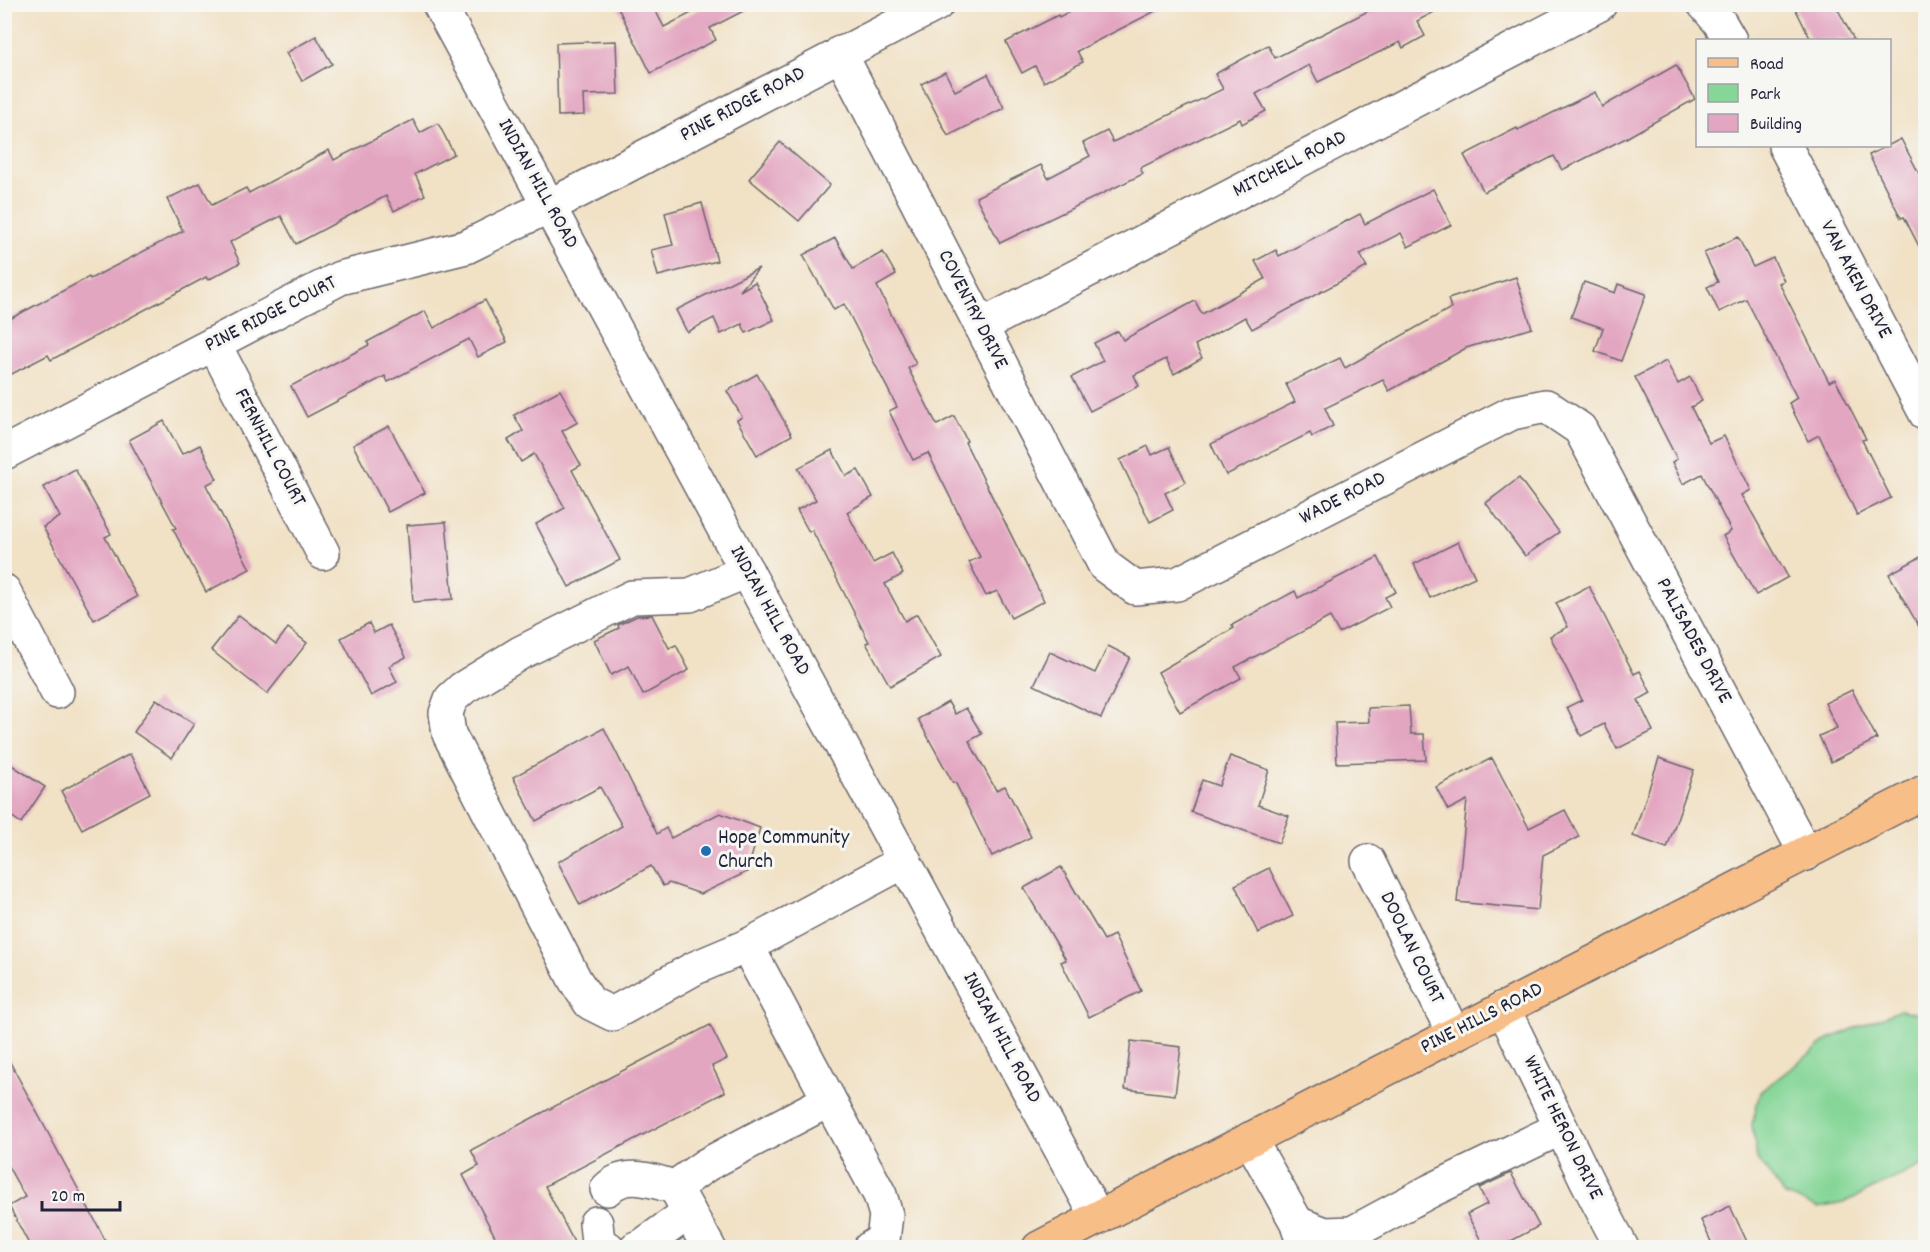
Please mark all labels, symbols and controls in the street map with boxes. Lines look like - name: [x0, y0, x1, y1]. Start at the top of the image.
- legend: [1696, 39, 1891, 147]
- text: Road: [1750, 53, 1784, 78]
- street label: PINE RIDGE ROAD: [675, 59, 811, 151]
- text: Park: [1750, 83, 1781, 108]
- street label: INDIAN HILL ROAD: [489, 113, 585, 255]
- text: Building: [1750, 113, 1802, 138]
- street label: MITCHELL ROAD: [1228, 123, 1352, 207]
- street label: VAN AKEN DRIVE: [1811, 216, 1899, 345]
- street label: COVENTRY DRIVE: [929, 245, 1015, 375]
- street label: PINE RIDGE COURT: [200, 269, 343, 361]
- street label: FERNHILL COURT: [225, 384, 313, 513]
- street label: WADE ROAD: [1295, 464, 1392, 534]
- street label: INDIAN HILL ROAD: [721, 540, 817, 682]
- street label: PALISADES DRIVE: [1647, 573, 1739, 710]
- place label: Hope Community Church: [718, 824, 850, 878]
- marker: Hope Community Church: [699, 844, 713, 858]
- street label: DOOLAN COURT: [1371, 887, 1451, 1010]
- street label: INDIAN HILL ROAD: [954, 967, 1048, 1109]
- street label: PINE HILLS ROAD: [1416, 975, 1549, 1063]
- street label: WHITE HERON DRIVE: [1514, 1051, 1610, 1206]
- scale bar: [42, 1174, 120, 1212]
- text: 20 m: [51, 1185, 85, 1210]

